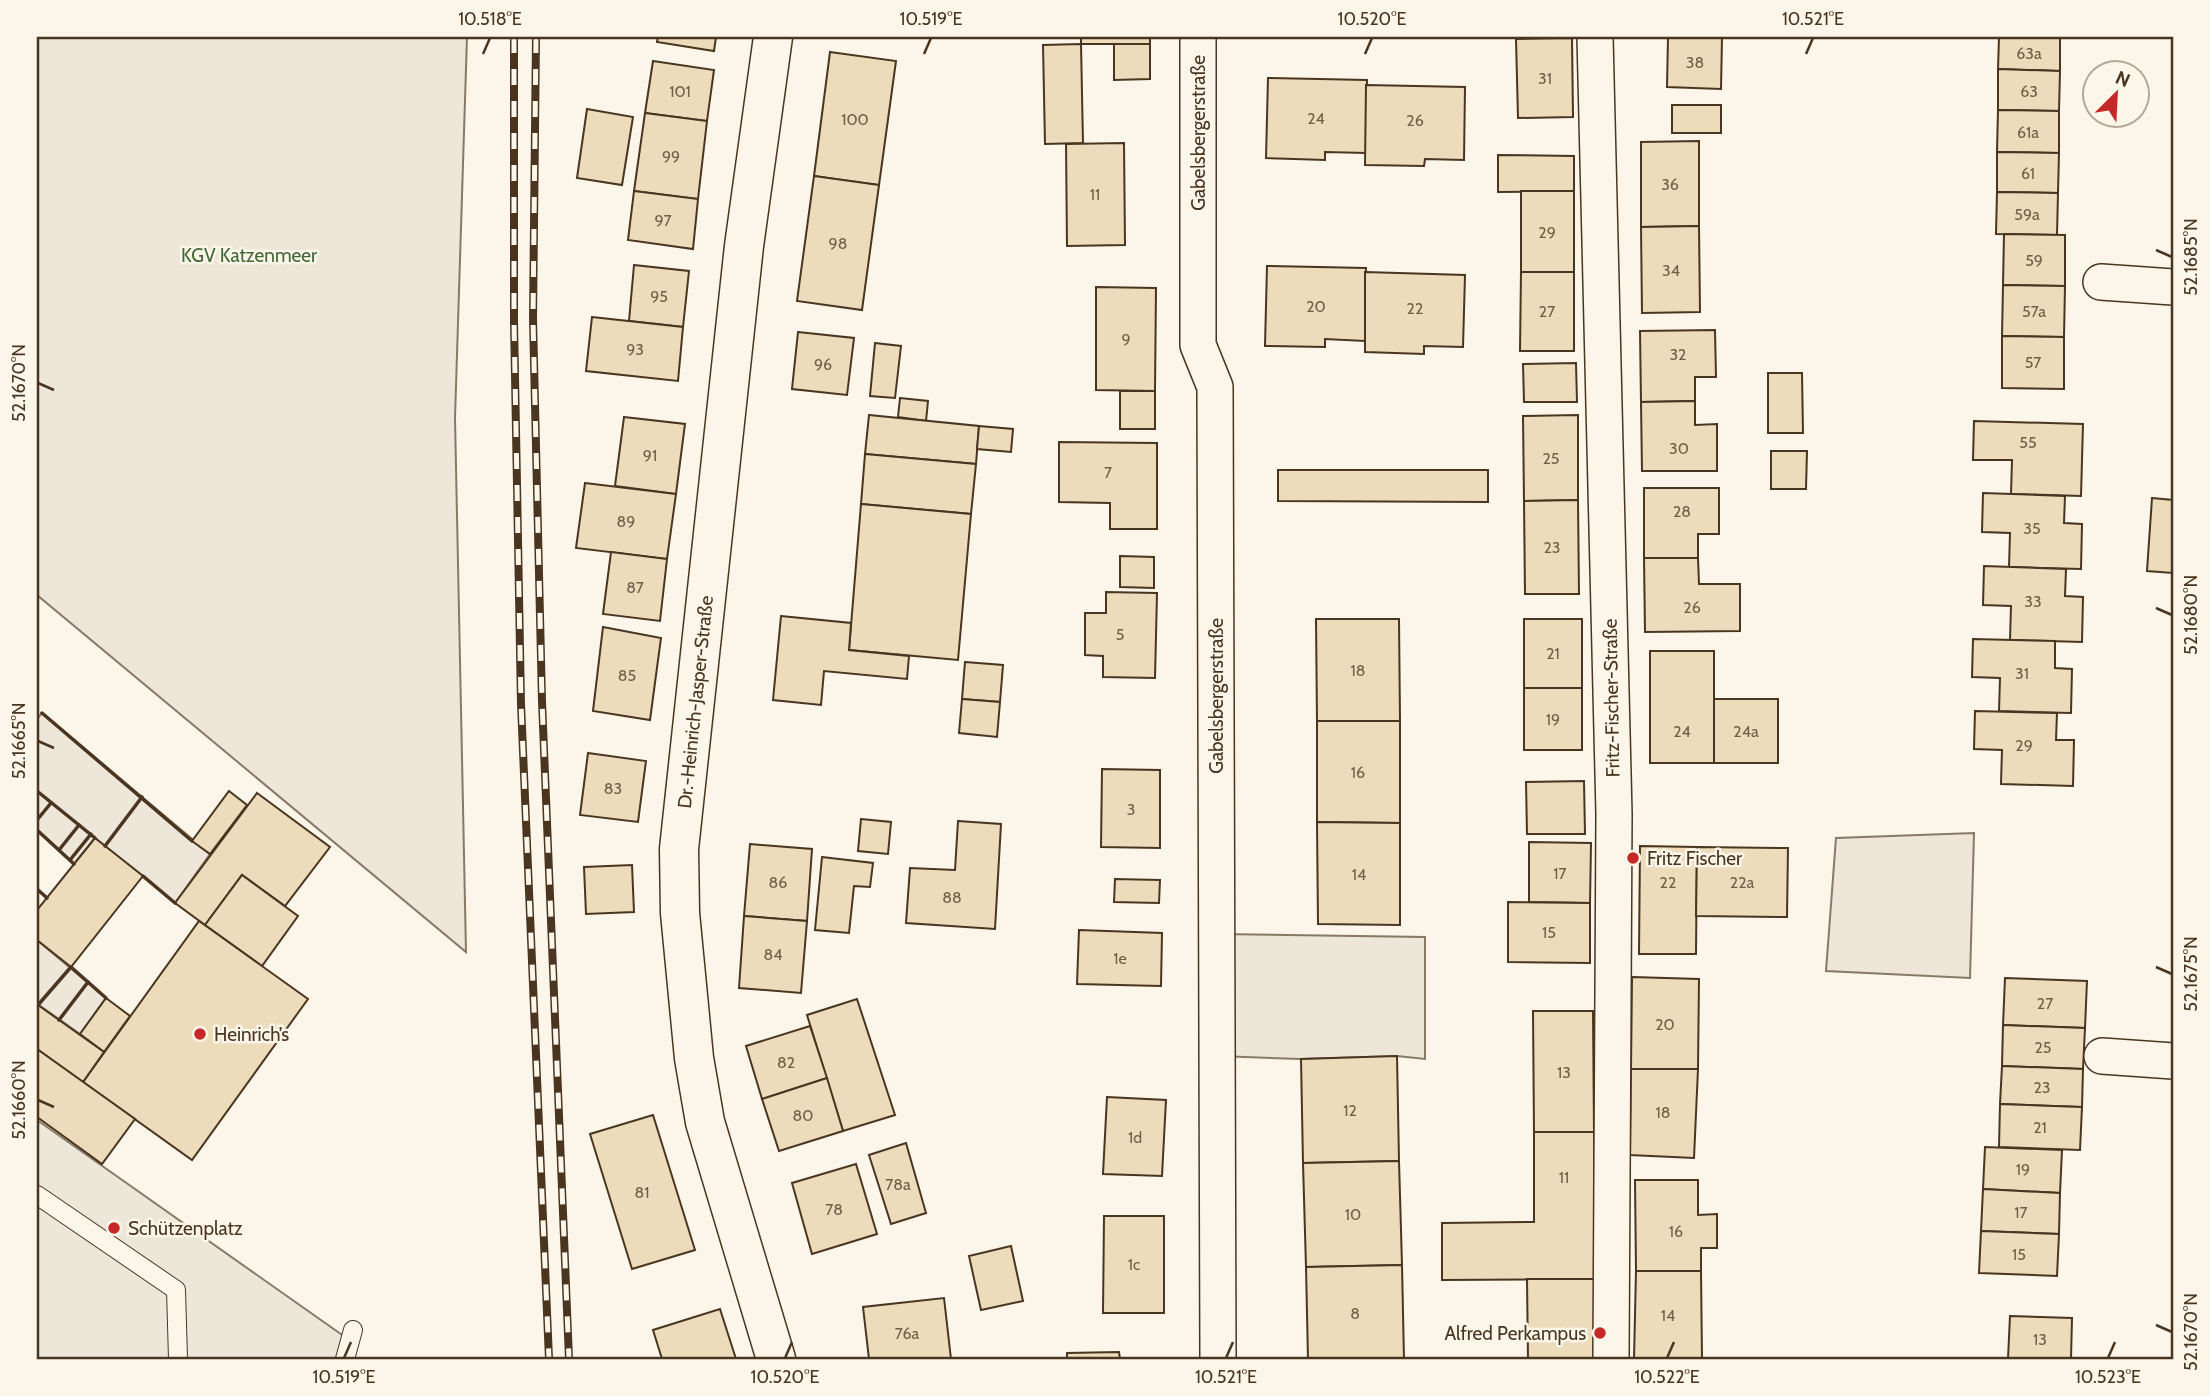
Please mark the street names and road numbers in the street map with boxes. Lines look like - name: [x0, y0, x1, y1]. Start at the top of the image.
- street label: Gabelsbergerstraße: [1187, 55, 1210, 211]
- street label: Dr.-Heinrich-Jasper-Straße: [673, 594, 718, 810]
- street label: Gabelsbergerstraße: [1205, 618, 1228, 774]
- street label: Fritz-Fischer-Straße: [1599, 618, 1624, 778]

